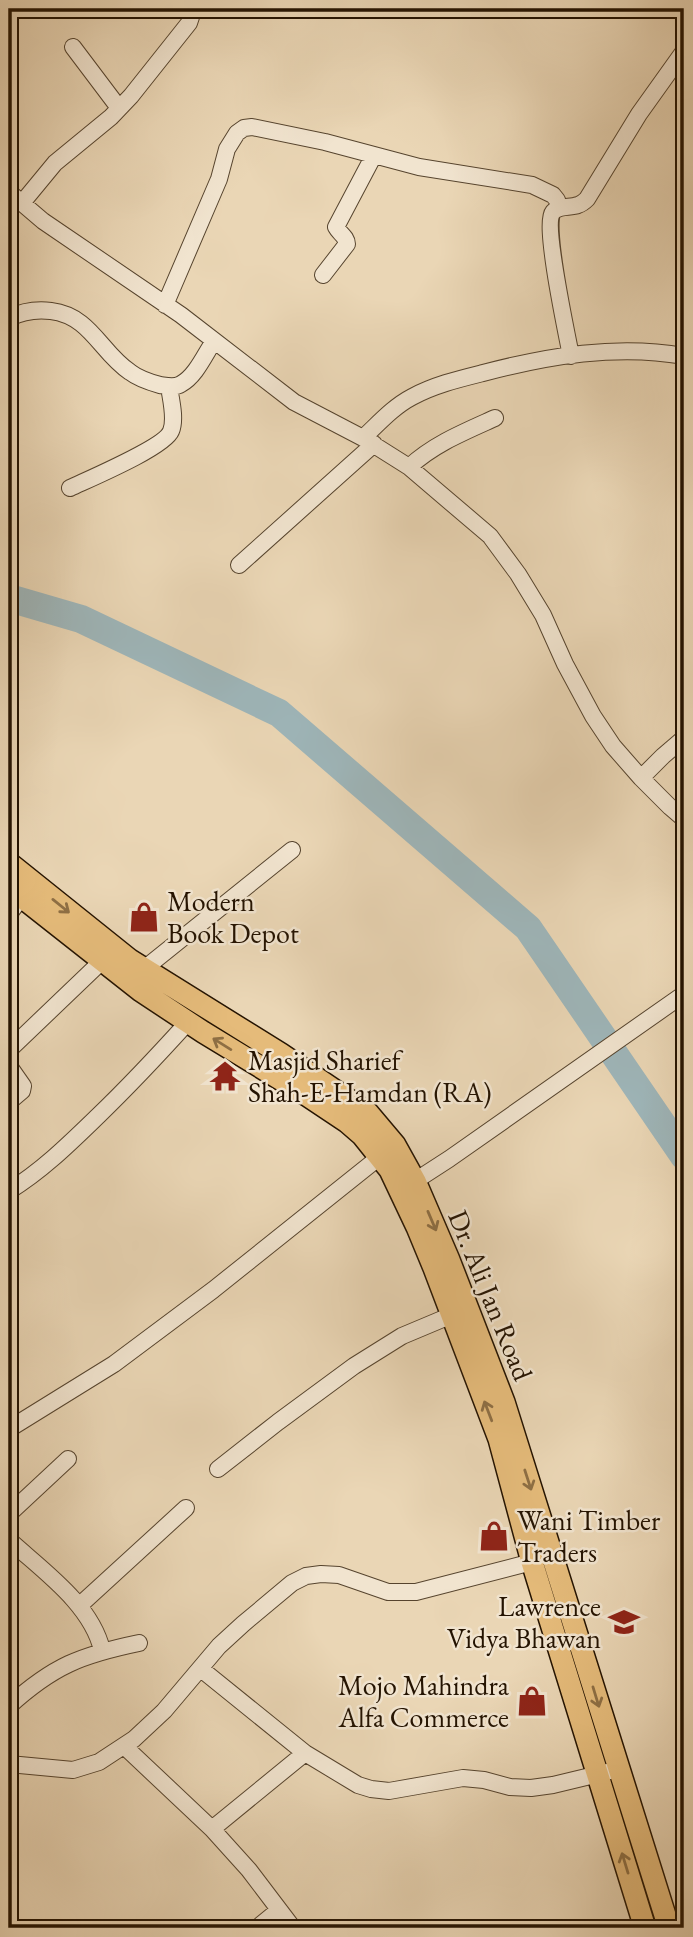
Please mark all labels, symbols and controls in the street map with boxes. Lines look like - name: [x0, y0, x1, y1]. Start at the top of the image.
- place label: Modern Book Depot: [167, 883, 299, 951]
- one-way arrow: [52, 898, 70, 914]
- shop icon: Modern Book Depot: [127, 900, 161, 934]
- one-way arrow: [213, 1036, 232, 1051]
- place label: Masjid Sharief Shah-E-Hamdan (RA): [248, 1042, 492, 1110]
- temple icon: Masjid Sharief Shah-E-Hamdan (RA): [208, 1059, 242, 1093]
- street label: Dr. Ali Jan Road: [440, 1204, 542, 1386]
- one-way arrow: [426, 1210, 439, 1231]
- one-way arrow: [481, 1400, 494, 1422]
- one-way arrow: [522, 1469, 535, 1491]
- place label: Wani Timber Traders: [517, 1502, 661, 1570]
- shop icon: Wani Timber Traders: [477, 1519, 511, 1553]
- place label: Lawrence Vidya Bhawan: [447, 1588, 601, 1656]
- school or university icon: Lawrence Vidya Bhawan: [607, 1605, 641, 1639]
- place label: Mojo Mahindra Alfa Commerce: [338, 1667, 510, 1735]
- shop icon: Mojo Mahindra Alfa Commerce: [515, 1684, 549, 1718]
- one-way arrow: [590, 1686, 603, 1708]
- one-way arrow: [617, 1852, 630, 1874]

